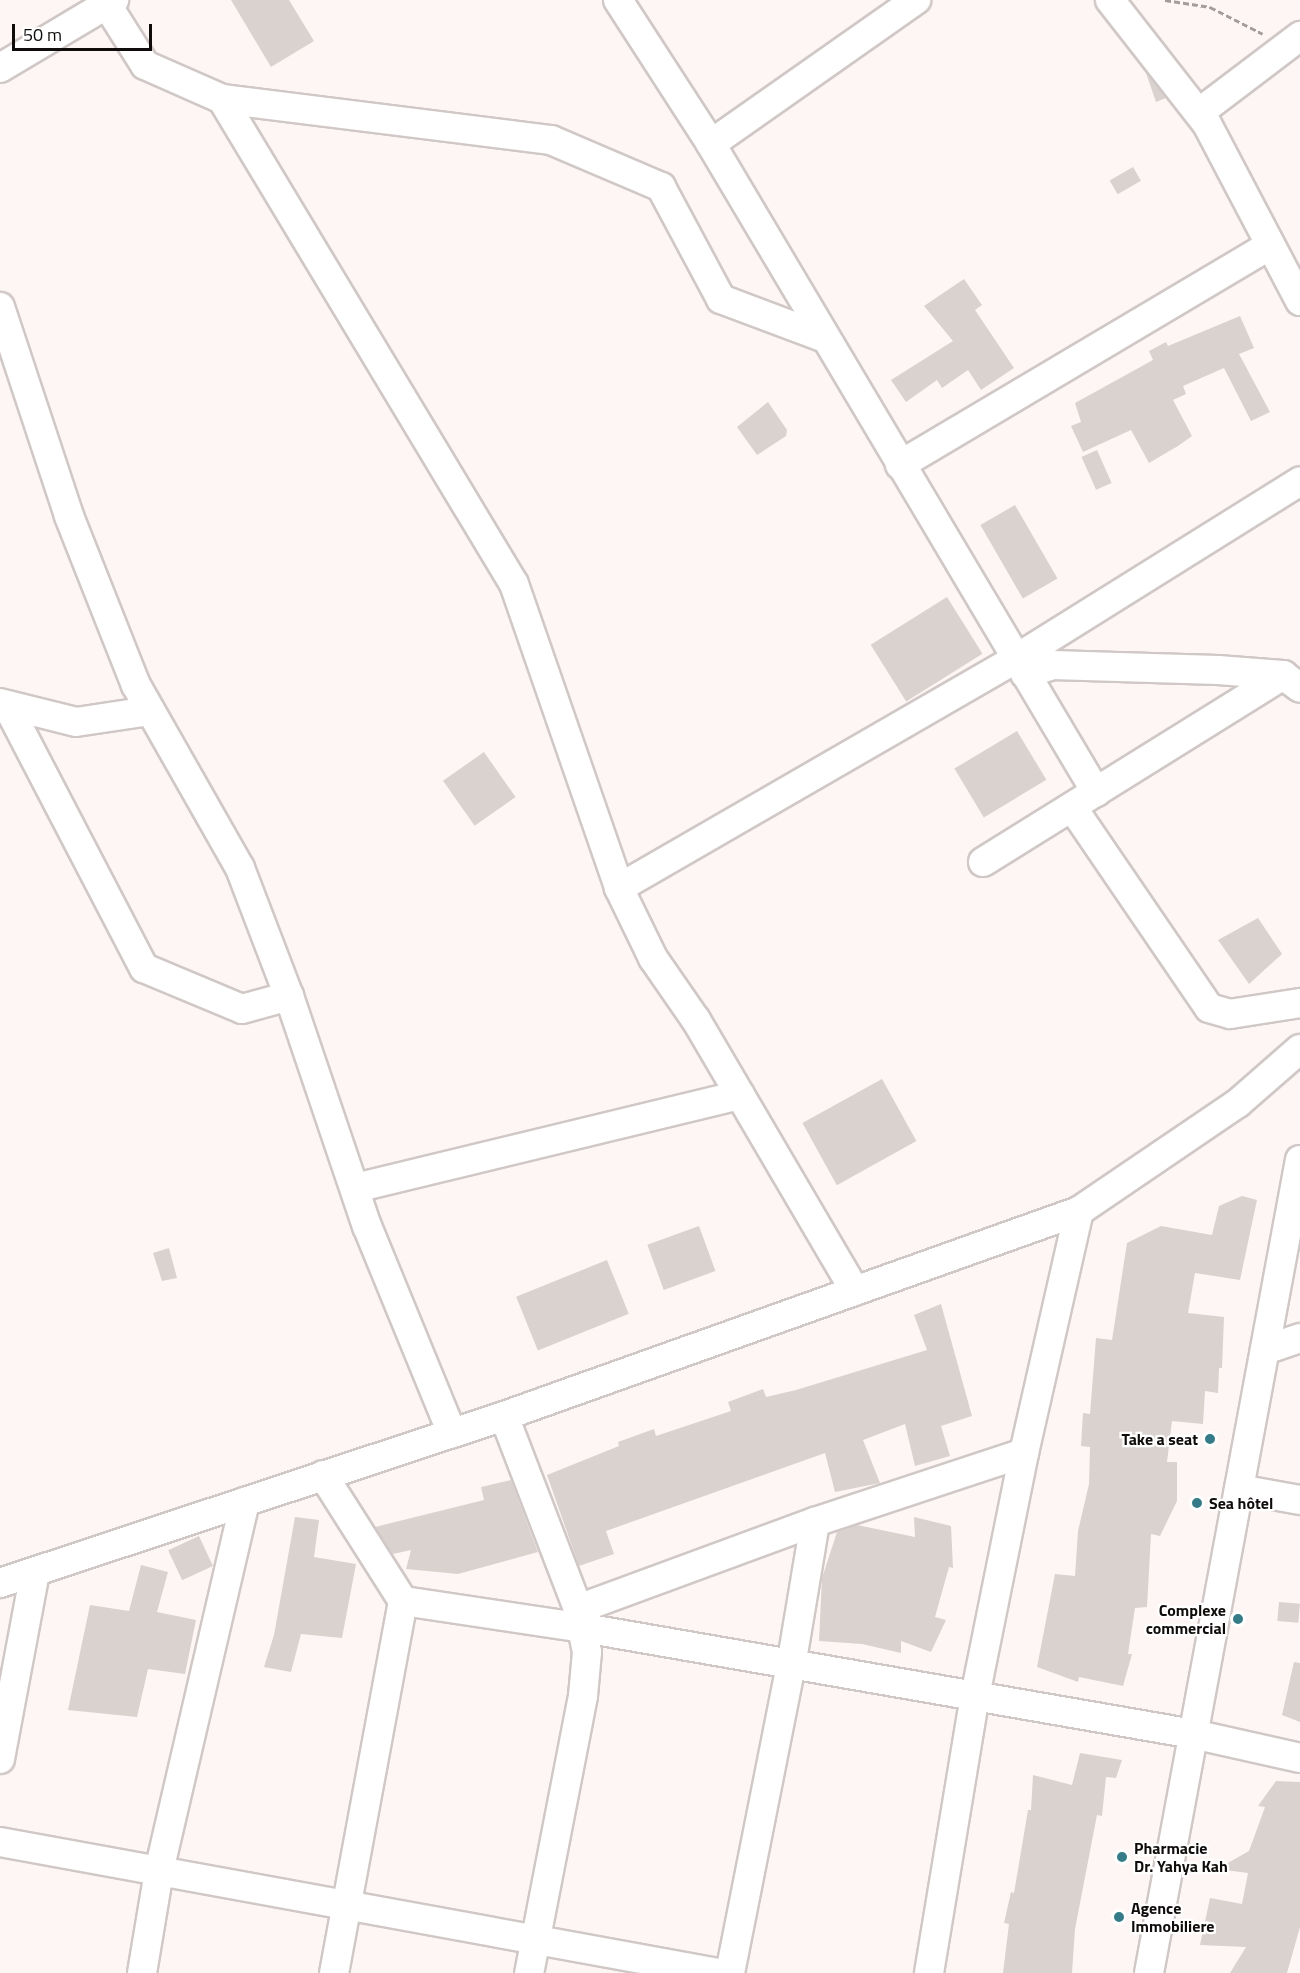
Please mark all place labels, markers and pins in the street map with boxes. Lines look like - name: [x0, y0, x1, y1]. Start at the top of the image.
- place label: Take a seat: [1121, 1429, 1198, 1449]
- marker: Take a seat: [1203, 1432, 1217, 1446]
- place label: Sea hôtel: [1209, 1493, 1273, 1513]
- marker: Sea hôtel: [1190, 1496, 1204, 1510]
- place label: Complexe commercial: [1146, 1600, 1226, 1638]
- marker: Complexe commercial: [1231, 1612, 1245, 1626]
- place label: Pharmacie Dr. Yahya Kah: [1134, 1838, 1228, 1876]
- marker: Pharmacie Dr. Yahya Kah: [1115, 1850, 1129, 1864]
- place label: Agence Immobiliere: [1131, 1898, 1214, 1936]
- marker: Agence Immobiliere: [1112, 1910, 1126, 1924]

